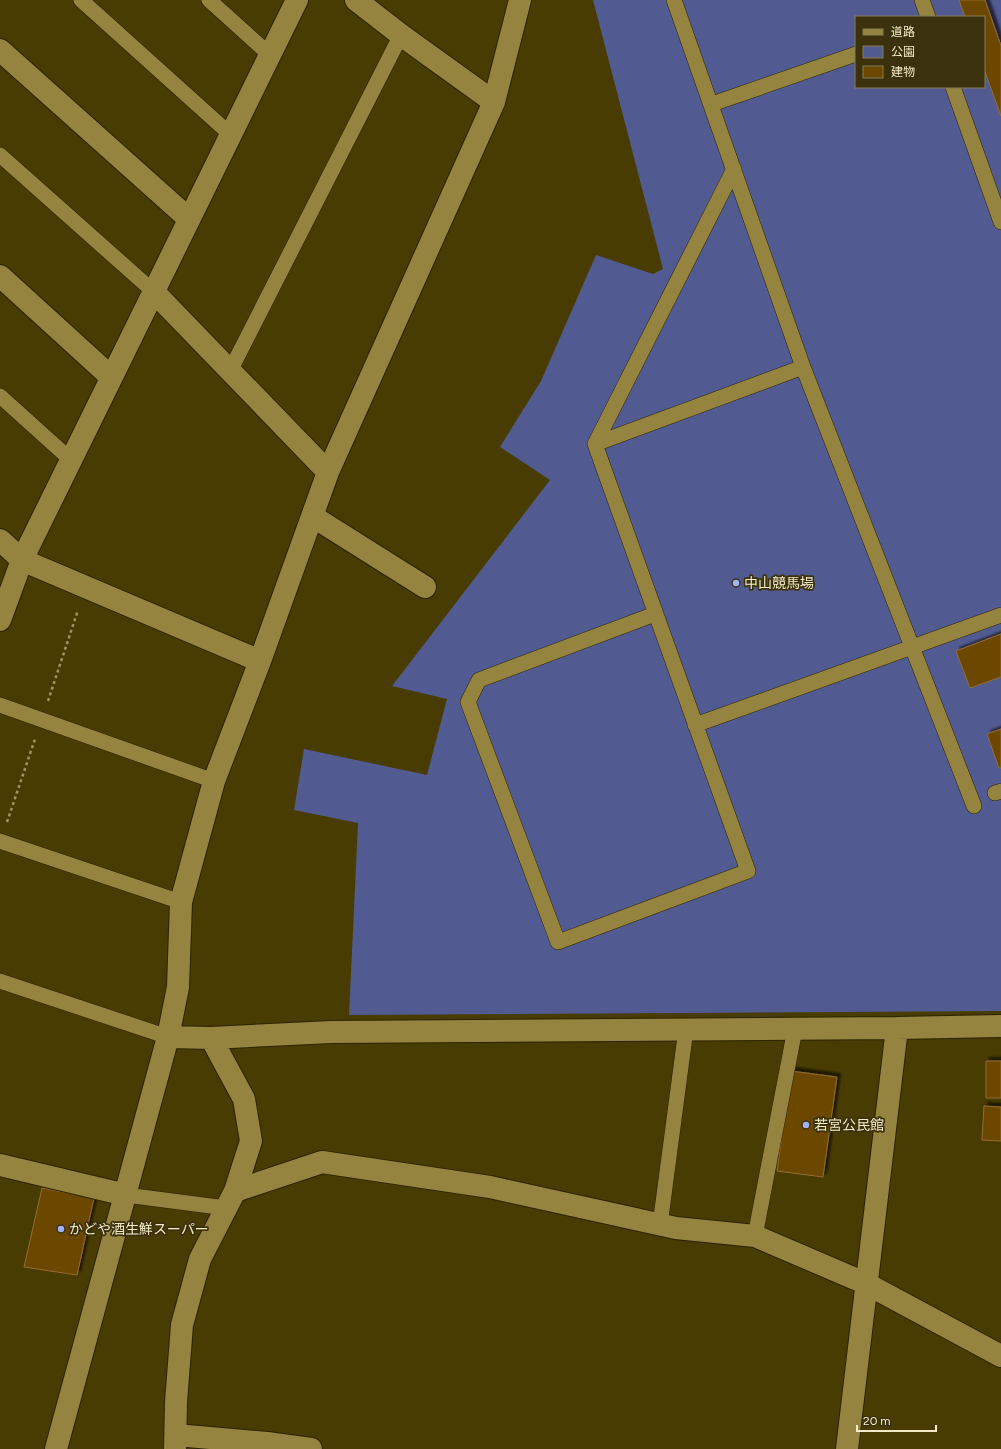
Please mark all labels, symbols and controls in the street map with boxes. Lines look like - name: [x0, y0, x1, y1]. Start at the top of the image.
- legend: [855, 16, 985, 88]
- text: 道路: [891, 25, 915, 39]
- text: 公園: [891, 45, 915, 59]
- text: 建物: [891, 65, 915, 79]
- place label: 中山競馬場: [744, 575, 814, 592]
- marker: 中山競馬場: [731, 578, 741, 588]
- place label: 若宮公民館: [814, 1117, 884, 1134]
- marker: 若宮公民館: [801, 1120, 811, 1130]
- place label: かどや酒生鮮スーパー: [69, 1221, 209, 1238]
- marker: かどや酒生鮮スーパー: [56, 1224, 66, 1234]
- scale bar: [857, 1407, 936, 1433]
- text: 20 m: [863, 1414, 891, 1428]

